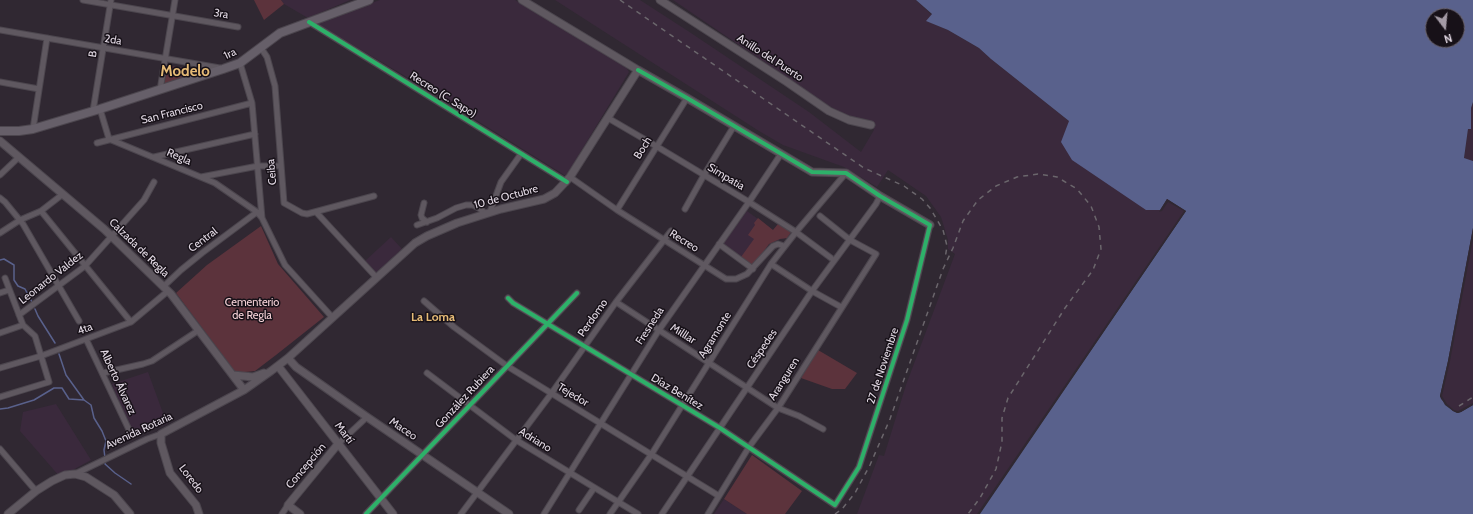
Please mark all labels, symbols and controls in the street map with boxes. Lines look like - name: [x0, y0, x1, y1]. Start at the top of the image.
- street label: 3ra: [213, 6, 229, 22]
- north arrow: [1425, 8, 1465, 48]
- text: N: [1442, 31, 1454, 46]
- street label: 2da: [103, 32, 123, 48]
- street label: Anillo del Puerto: [734, 32, 806, 84]
- street label: 1ra: [222, 45, 238, 63]
- street label: B: [86, 50, 100, 58]
- district label: Modelo: [160, 63, 210, 81]
- street label: Recreo (C. Sapo): [407, 69, 479, 121]
- street label: San Francisco: [140, 99, 204, 127]
- street label: Boch: [631, 135, 655, 161]
- street label: Regla: [165, 146, 193, 168]
- street label: Ceiba: [264, 158, 280, 186]
- street label: Simpatia: [705, 161, 747, 193]
- street label: 10 de Octubre: [472, 182, 540, 212]
- street label: Calzada de Regla: [106, 216, 172, 280]
- street label: Central: [186, 225, 220, 255]
- street label: Recreo: [667, 227, 701, 255]
- street label: Leonardo Valdez: [16, 249, 86, 307]
- park label: Cementerio de Regla: [225, 296, 279, 322]
- street label: Perdomo: [575, 297, 611, 339]
- street label: Fresneda: [633, 305, 667, 347]
- street label: Agramonte: [696, 309, 734, 361]
- district label: La Loma: [411, 310, 455, 324]
- street label: 4ta: [76, 320, 94, 338]
- street label: Milllar: [668, 321, 698, 347]
- street label: 27 de Noviembre: [864, 326, 902, 406]
- street label: Céspedes: [744, 327, 780, 371]
- street label: Alberto Álvarez: [97, 347, 139, 417]
- street label: Aranguren: [766, 355, 802, 403]
- street label: González Rubiera: [433, 363, 497, 431]
- street label: Díaz Benítez: [649, 371, 705, 413]
- street label: Tejedor: [555, 381, 591, 409]
- street label: Avenida Rotaria: [104, 410, 174, 452]
- street label: Maceo: [387, 415, 419, 443]
- street label: Martí: [332, 420, 356, 446]
- street label: Adriano: [516, 425, 554, 455]
- street label: Concepción: [283, 441, 329, 491]
- street label: Loredo: [176, 462, 206, 496]

